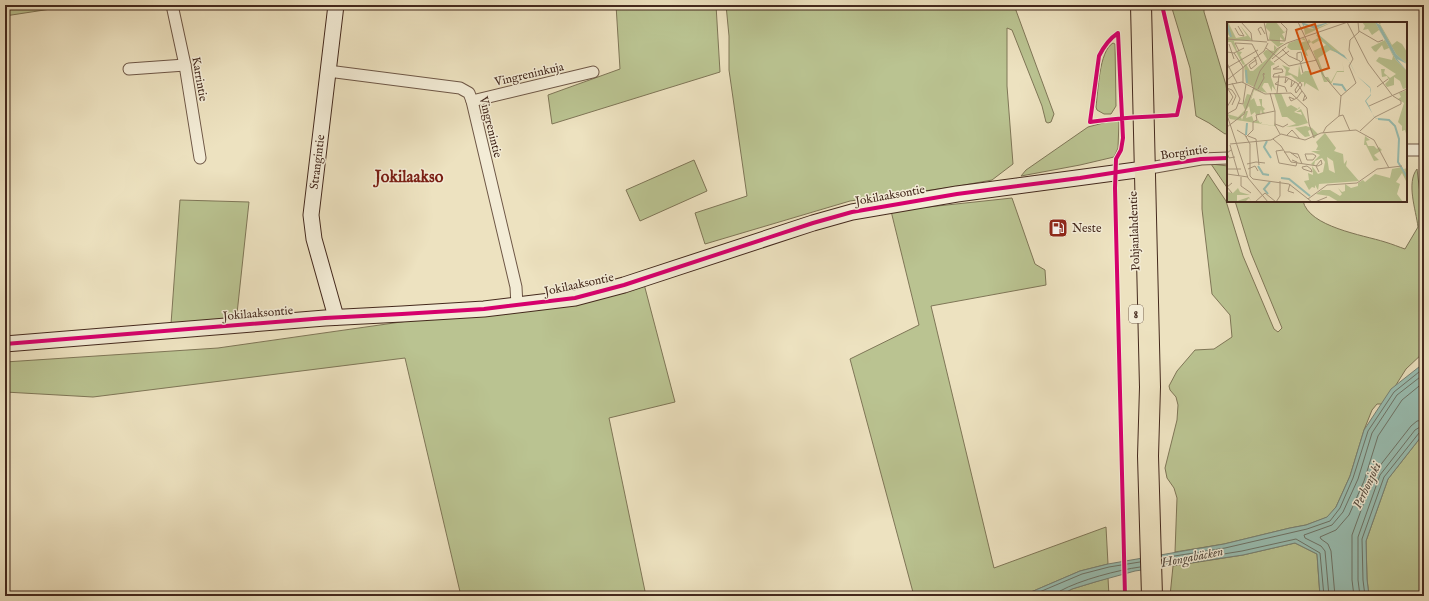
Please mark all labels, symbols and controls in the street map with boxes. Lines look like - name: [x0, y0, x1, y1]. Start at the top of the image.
- inset map: [1227, 22, 1407, 202]
- street label: Karrintie: [188, 56, 211, 103]
- street label: Vingreninkuja: [492, 59, 566, 90]
- street label: Vingrenintie: [475, 94, 505, 160]
- street label: Strangintie: [307, 133, 328, 190]
- street label: Borgintie: [1159, 142, 1209, 163]
- district label: Jokilaakso: [373, 168, 444, 188]
- street label: Jokilaaksontie: [852, 182, 927, 210]
- street label: Pohjanlahdentie: [1126, 190, 1143, 271]
- fuel station icon: Neste: [1047, 217, 1069, 239]
- place label: Neste: [1072, 221, 1102, 236]
- street label: Jokilaaksontie: [541, 270, 616, 301]
- street label: Jokilaaksontie: [220, 303, 294, 325]
- road number: 8: [1129, 305, 1143, 323]
- water label: Perhonjoki: [1349, 459, 1386, 512]
- water label: Hongabäcken: [1159, 543, 1225, 573]

